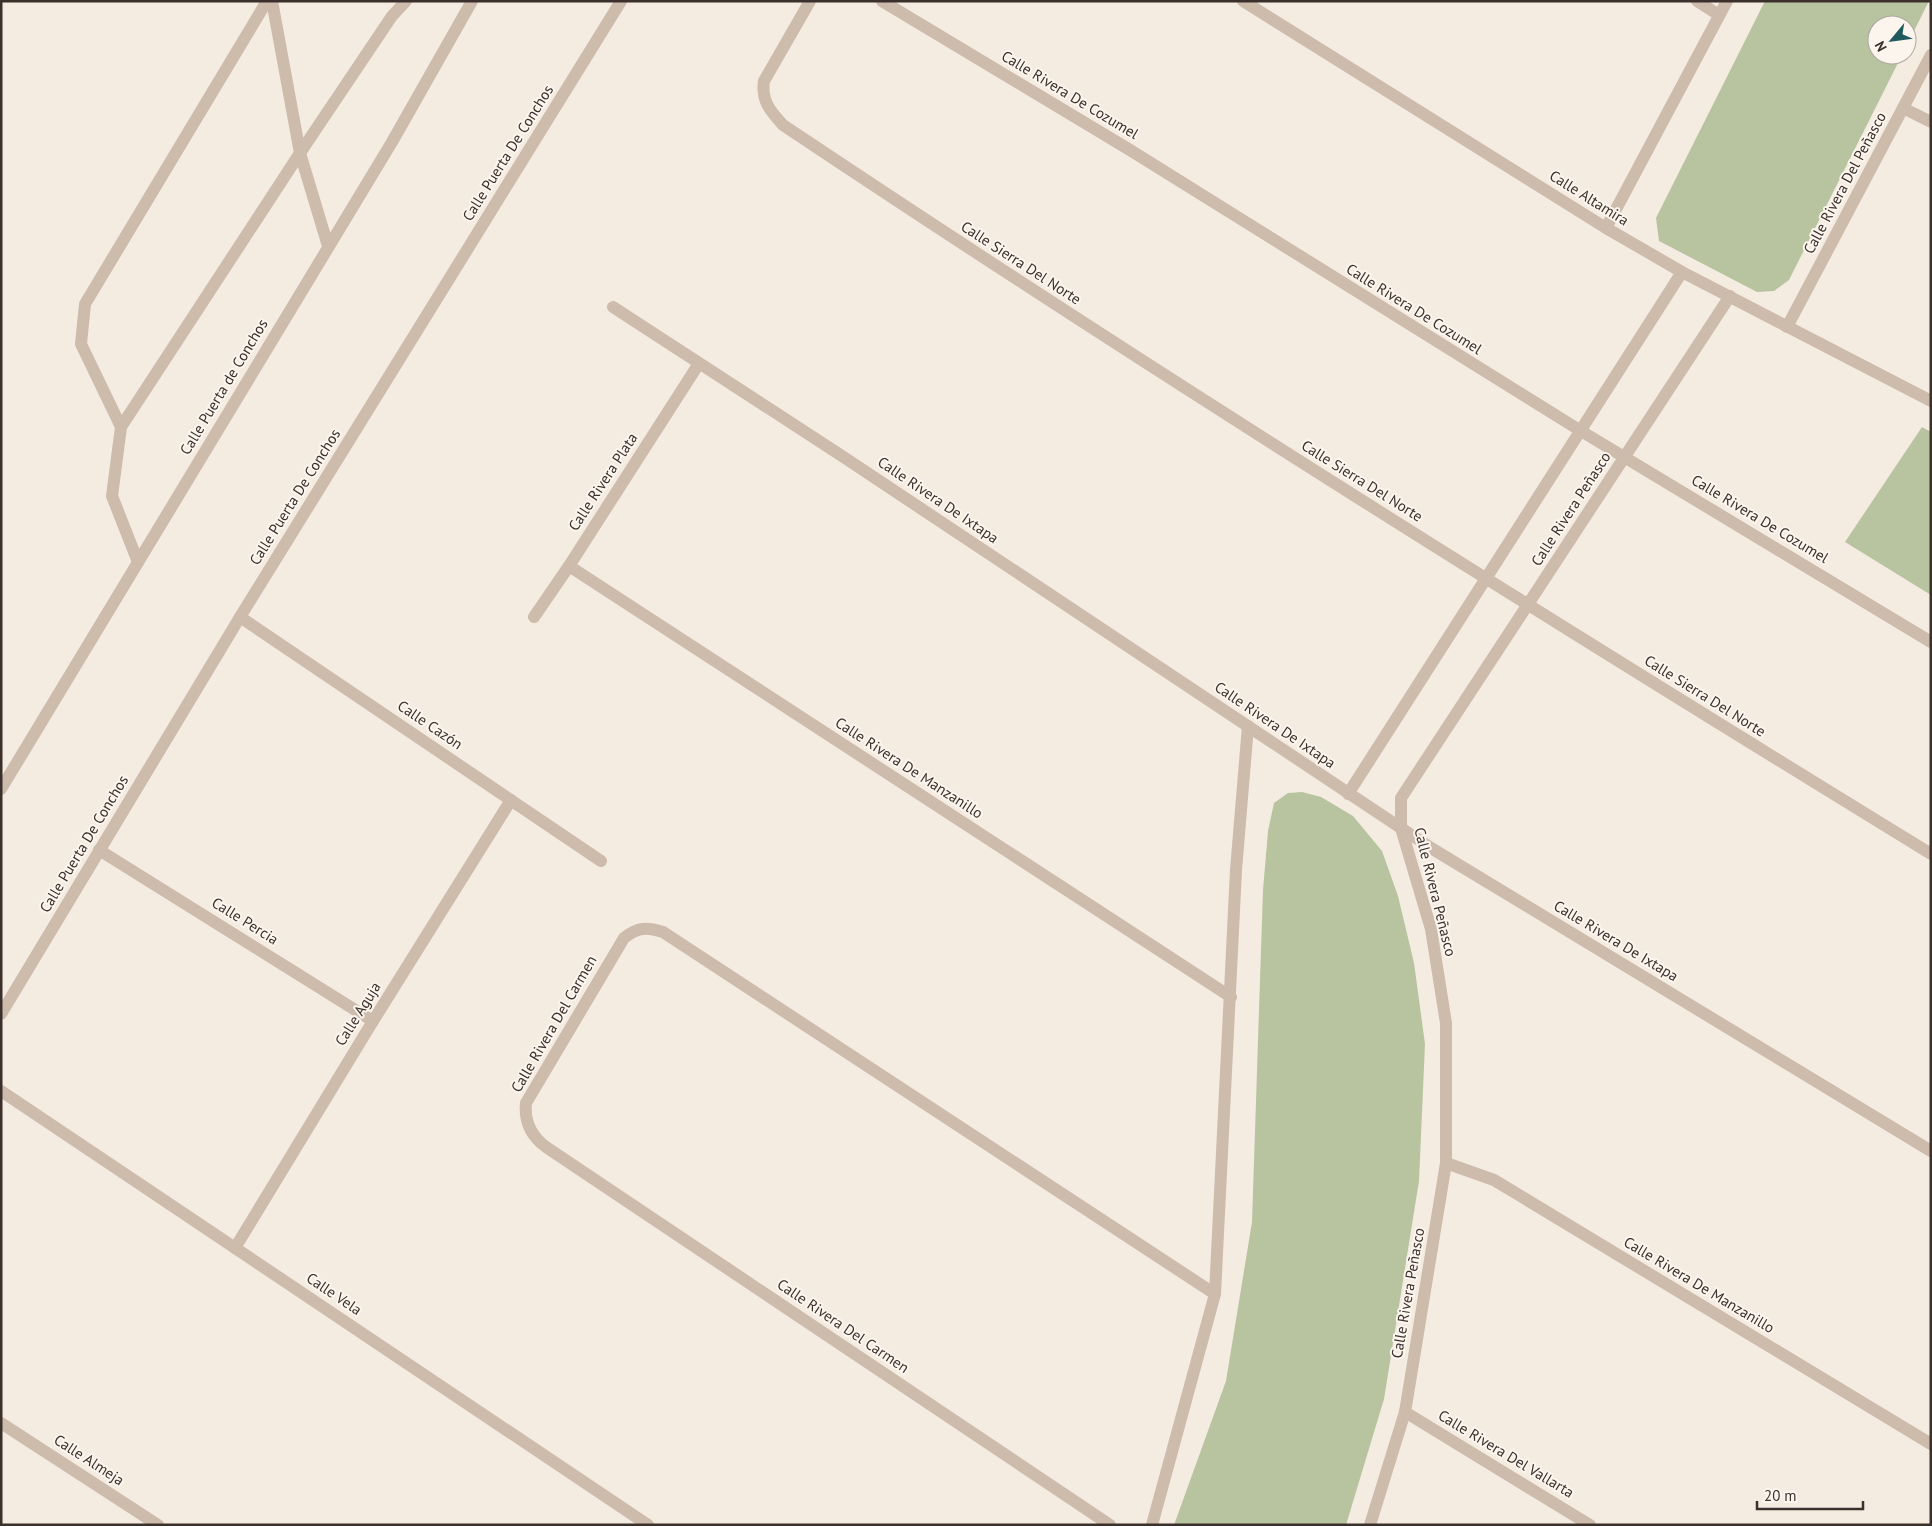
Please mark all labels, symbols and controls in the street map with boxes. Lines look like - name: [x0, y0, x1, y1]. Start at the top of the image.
- north arrow: [1867, 15, 1917, 65]
- text: N: [1871, 38, 1891, 55]
- street label: Calle Rivera De Cozumel: [998, 46, 1143, 143]
- street label: Calle Puerta De Conchos: [458, 81, 557, 224]
- street label: Calle Rivera Del Peñasco: [1799, 109, 1890, 257]
- street label: Calle Altamira: [1546, 166, 1632, 229]
- street label: Calle Sierra Del Norte: [958, 217, 1085, 309]
- street label: Calle Rivera De Cozumel: [1343, 259, 1486, 358]
- street label: Calle Puerta de Conchos: [175, 315, 272, 458]
- street label: Calle Puerta De Conchos: [245, 425, 344, 568]
- street label: Calle Rivera Plata: [564, 429, 641, 534]
- street label: Calle Sierra Del Norte: [1298, 436, 1426, 526]
- street label: Calle Rivera Peñasco: [1527, 448, 1615, 569]
- street label: Calle Rivera De Ixtapa: [874, 452, 1002, 547]
- street label: Calle Rivera De Cozumel: [1688, 470, 1833, 567]
- street label: Calle Sierra Del Norte: [1641, 651, 1769, 741]
- street label: Calle Rivera De Ixtapa: [1211, 677, 1339, 772]
- street label: Calle Cazón: [394, 696, 467, 753]
- street label: Calle Rivera De Manzanillo: [832, 713, 987, 823]
- street label: Calle Puerta De Conchos: [35, 772, 132, 916]
- street label: Calle Rivera Peñasco: [1410, 825, 1461, 958]
- street label: Calle Percia: [208, 893, 282, 948]
- street label: Calle Rivera De Ixtapa: [1551, 896, 1682, 985]
- street label: Calle Rivera Del Carmen: [507, 952, 601, 1096]
- street label: Calle Aguja: [330, 978, 385, 1049]
- street label: Calle Rivera Peñasco: [1387, 1226, 1428, 1360]
- street label: Calle Rivera De Manzanillo: [1620, 1232, 1778, 1337]
- street label: Calle Vela: [303, 1268, 366, 1319]
- street label: Calle Rivera Del Carmen: [774, 1274, 913, 1377]
- street label: Calle Rivera Del Vallarta: [1435, 1405, 1578, 1502]
- street label: Calle Almeja: [51, 1430, 128, 1489]
- scale bar: [1757, 1478, 1863, 1510]
- text: 20 m: [1764, 1486, 1797, 1505]

